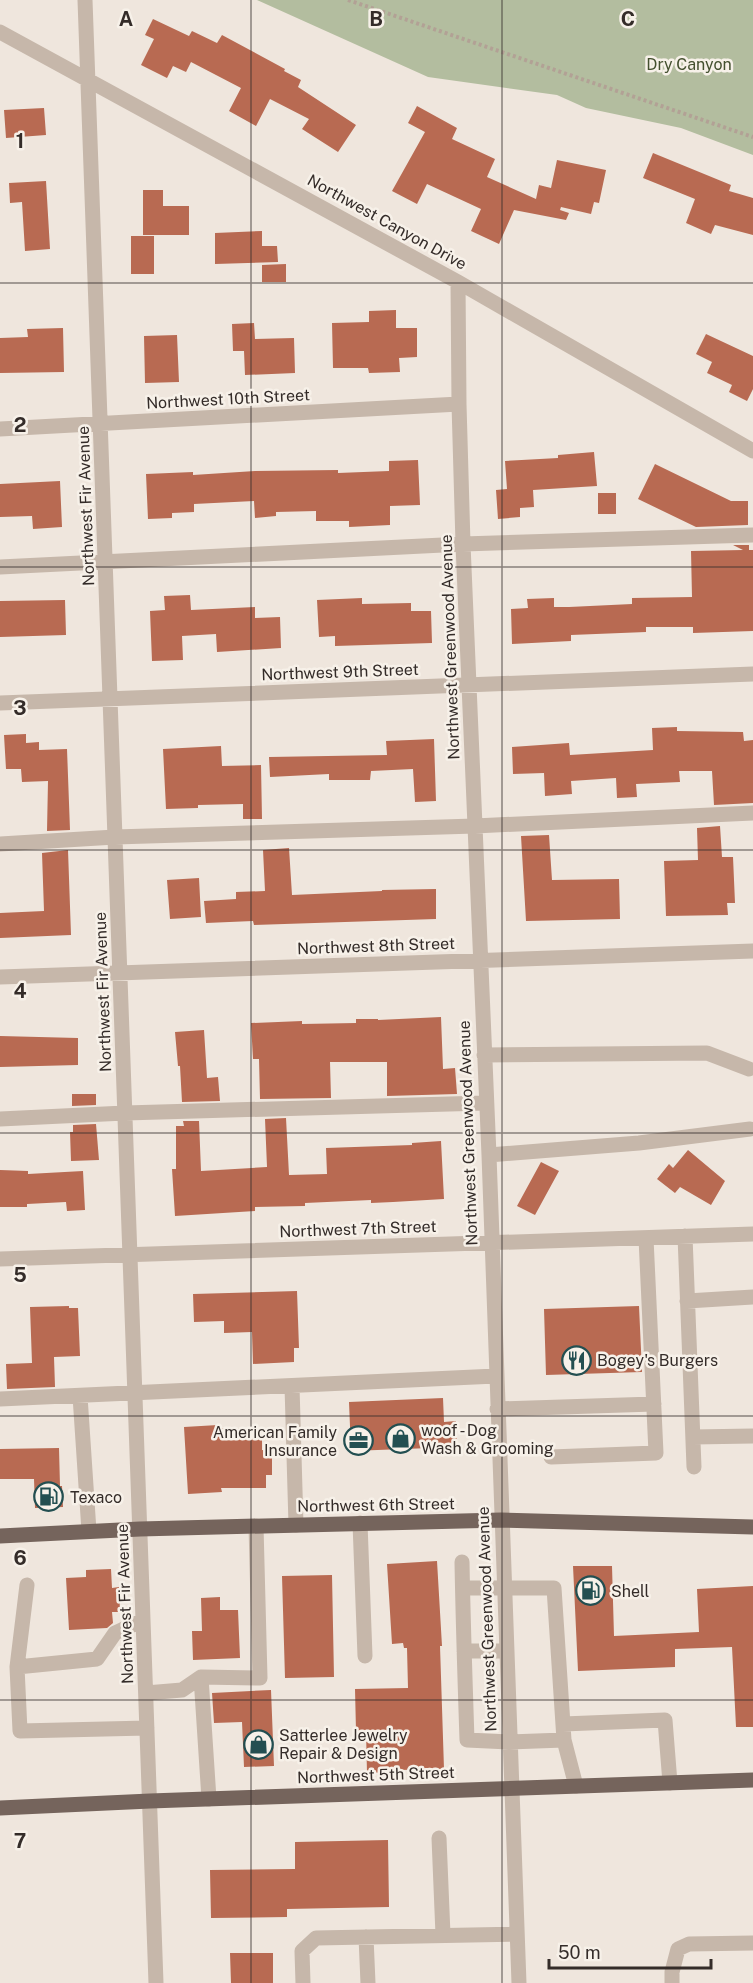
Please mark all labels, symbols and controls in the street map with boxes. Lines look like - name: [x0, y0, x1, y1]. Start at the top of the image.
- text: A: [119, 7, 133, 31]
- text: B: [369, 7, 383, 31]
- text: C: [621, 7, 635, 31]
- park label: Dry Canyon: [646, 55, 732, 74]
- text: 1: [16, 129, 24, 153]
- street label: Northwest Canyon Drive: [304, 170, 470, 274]
- street label: Northwest 10th Street: [146, 385, 310, 413]
- text: 2: [14, 413, 26, 437]
- street label: Northwest Fir Avenue: [74, 426, 98, 586]
- street label: Northwest Greenwood Avenue: [437, 534, 463, 760]
- street label: Northwest 9th Street: [261, 660, 419, 684]
- text: 3: [13, 696, 27, 720]
- street label: Northwest Fir Avenue: [91, 912, 115, 1072]
- street label: Northwest 8th Street: [297, 934, 455, 958]
- text: 4: [13, 979, 27, 1003]
- street label: Northwest Greenwood Avenue: [455, 1020, 481, 1246]
- street label: Northwest 7th Street: [279, 1217, 437, 1241]
- text: 5: [13, 1263, 27, 1287]
- restaurant icon: Bogey's Burgers: [560, 1344, 592, 1376]
- place label: Bogey's Burgers: [597, 1351, 718, 1370]
- place label: woof - Dog Wash & Grooming: [421, 1421, 554, 1458]
- place label: American Family Insurance: [213, 1423, 337, 1460]
- shop icon: woof - Dog Wash & Grooming: [384, 1423, 416, 1455]
- office icon: American Family Insurance: [342, 1425, 374, 1457]
- fuel station icon: Texaco: [33, 1481, 65, 1513]
- place label: Texaco: [70, 1488, 122, 1507]
- street label: Northwest 6th Street: [297, 1494, 455, 1516]
- street label: Northwest Greenwood Avenue: [474, 1506, 500, 1732]
- street label: Northwest Fir Avenue: [113, 1524, 137, 1684]
- text: 6: [13, 1546, 27, 1570]
- fuel station icon: Shell: [574, 1575, 606, 1607]
- place label: Shell: [611, 1582, 650, 1601]
- place label: Satterlee Jewelry Repair & Design: [279, 1726, 408, 1763]
- shop icon: Satterlee Jewelry Repair & Design: [242, 1728, 274, 1760]
- street label: Northwest 5th Street: [297, 1763, 455, 1787]
- text: 7: [14, 1829, 26, 1853]
- scale bar: [549, 1932, 711, 1970]
- text: 50 m: [558, 1942, 601, 1963]

